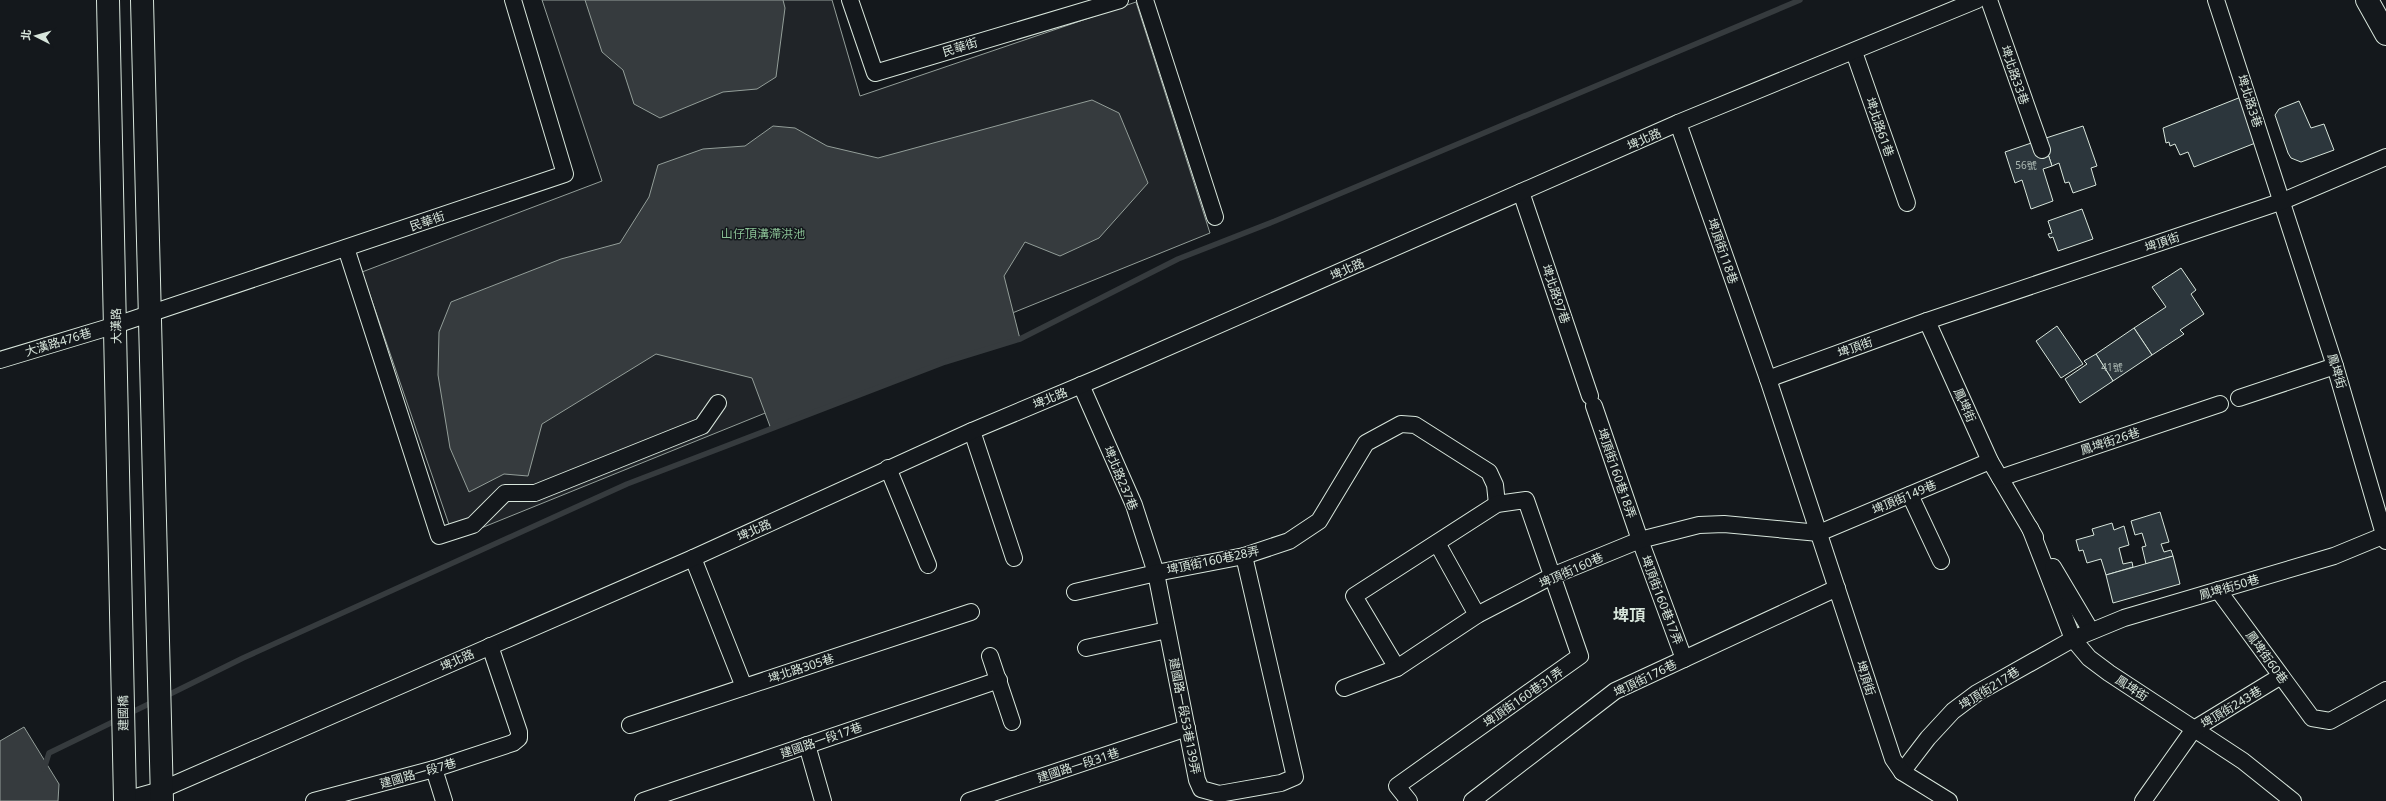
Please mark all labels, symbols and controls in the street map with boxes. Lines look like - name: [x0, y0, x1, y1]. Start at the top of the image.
- north arrow: [16, 16, 56, 56]
- text: 北: [18, 29, 34, 41]
- street label: 民華街: [940, 34, 980, 60]
- street label: 埤北路33巷: [1997, 43, 2033, 107]
- street label: 埤北路3巷: [2233, 72, 2267, 130]
- street label: 埤北路61巷: [1862, 95, 1898, 159]
- street label: 埤北路: [1624, 124, 1664, 154]
- house number: 56號: [2015, 158, 2037, 172]
- street label: 民華街: [407, 207, 447, 235]
- street label: 埤頂街118巷: [1704, 216, 1742, 286]
- park label: 山仔頂溝滯洪池: [721, 225, 805, 242]
- street label: 埤頂街: [2142, 228, 2182, 256]
- street label: 埤北路: [1327, 254, 1367, 284]
- street label: 埤北路97巷: [1538, 262, 1574, 326]
- street label: 大漢路: [107, 308, 125, 344]
- street label: 大漢路476巷: [23, 324, 93, 360]
- street label: 埤頂街: [1835, 333, 1875, 361]
- street label: 鳳埤街: [2324, 351, 2350, 391]
- house number: 41號: [2101, 360, 2123, 374]
- street label: 埤北路: [1030, 383, 1070, 413]
- street label: 鳳埤街: [1950, 385, 1980, 425]
- street label: 鳳埤街26巷: [2078, 423, 2142, 459]
- street label: 埤頂街160巷18弄: [1594, 426, 1640, 520]
- street label: 埤北路237巷: [1100, 443, 1142, 513]
- street label: 埤頂街149巷: [1869, 476, 1939, 518]
- street label: 埤北路: [734, 515, 774, 545]
- street label: 埤頂街160巷28弄: [1165, 542, 1261, 578]
- street label: 埤頂街160巷: [1536, 548, 1606, 592]
- street label: 埤頂街160巷17弄: [1637, 553, 1687, 647]
- street label: 鳳埤街50巷: [2197, 570, 2261, 604]
- district label: 埤頂: [1613, 604, 1646, 626]
- street label: 鳳埤街60巷: [2242, 627, 2292, 687]
- street label: 埤北路: [437, 645, 477, 675]
- street label: 埤北路305巷: [766, 649, 836, 687]
- street label: 埤頂街176巷: [1610, 655, 1680, 701]
- street label: 建國路一段53巷139弄: [1165, 656, 1205, 776]
- street label: 埤頂街: [1852, 658, 1880, 698]
- street label: 埤頂街160巷31弄: [1479, 663, 1567, 731]
- street label: 埤頂街217巷: [1955, 663, 2023, 713]
- street label: 鳳埤街: [2112, 671, 2152, 705]
- street label: 埤頂街243巷: [2197, 682, 2265, 732]
- street label: 建國橋: [114, 695, 132, 731]
- street label: 建國路一段17巷: [778, 718, 864, 762]
- street label: 建國路一段31巷: [1035, 744, 1121, 786]
- street label: 建國路一段7巷: [378, 754, 458, 792]

